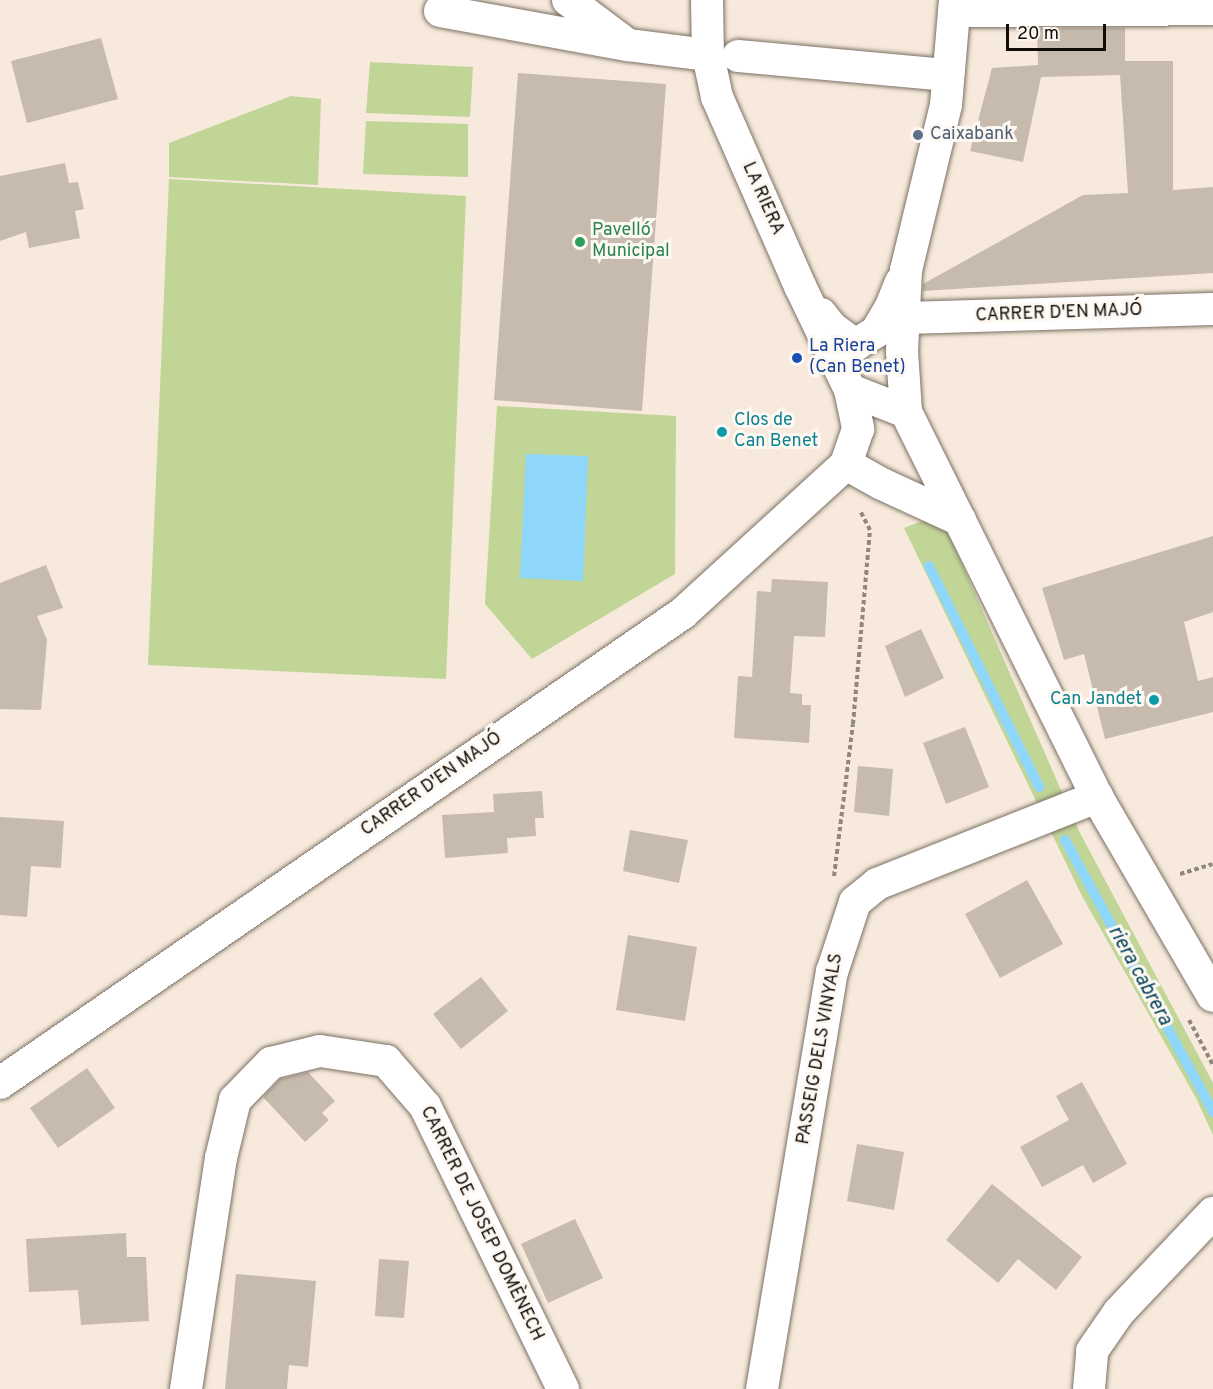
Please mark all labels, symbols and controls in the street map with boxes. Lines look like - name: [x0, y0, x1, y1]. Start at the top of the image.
- scale bar: [1009, 12, 1110, 50]
- text: 20 m: [1017, 23, 1059, 46]
- place label: Caixabank: [930, 124, 1014, 146]
- marker: Caixabank: [911, 128, 925, 142]
- street label: LA RIERA: [736, 159, 788, 239]
- place label: Pavelló Municipal: [592, 221, 670, 264]
- marker: Pavelló Municipal: [573, 235, 587, 249]
- street label: CARRER D'EN MAJÓ: [975, 300, 1143, 328]
- place label: La Riera (Can Benet): [809, 337, 906, 380]
- marker: La Riera (Can Benet): [790, 351, 804, 365]
- place label: Clos de Can Benet: [734, 411, 818, 454]
- marker: Clos de Can Benet: [715, 425, 729, 439]
- place label: Can Jandet: [1050, 689, 1142, 711]
- marker: Can Jandet: [1147, 693, 1161, 707]
- street label: CARRER D'EN MAJÓ: [357, 728, 507, 842]
- water label: riera cabrera: [1102, 922, 1176, 1030]
- street label: PASSEIG DELS VINYALS: [793, 951, 849, 1147]
- street label: CARRER DE JOSEP DOMÈNECH: [415, 1103, 547, 1345]

